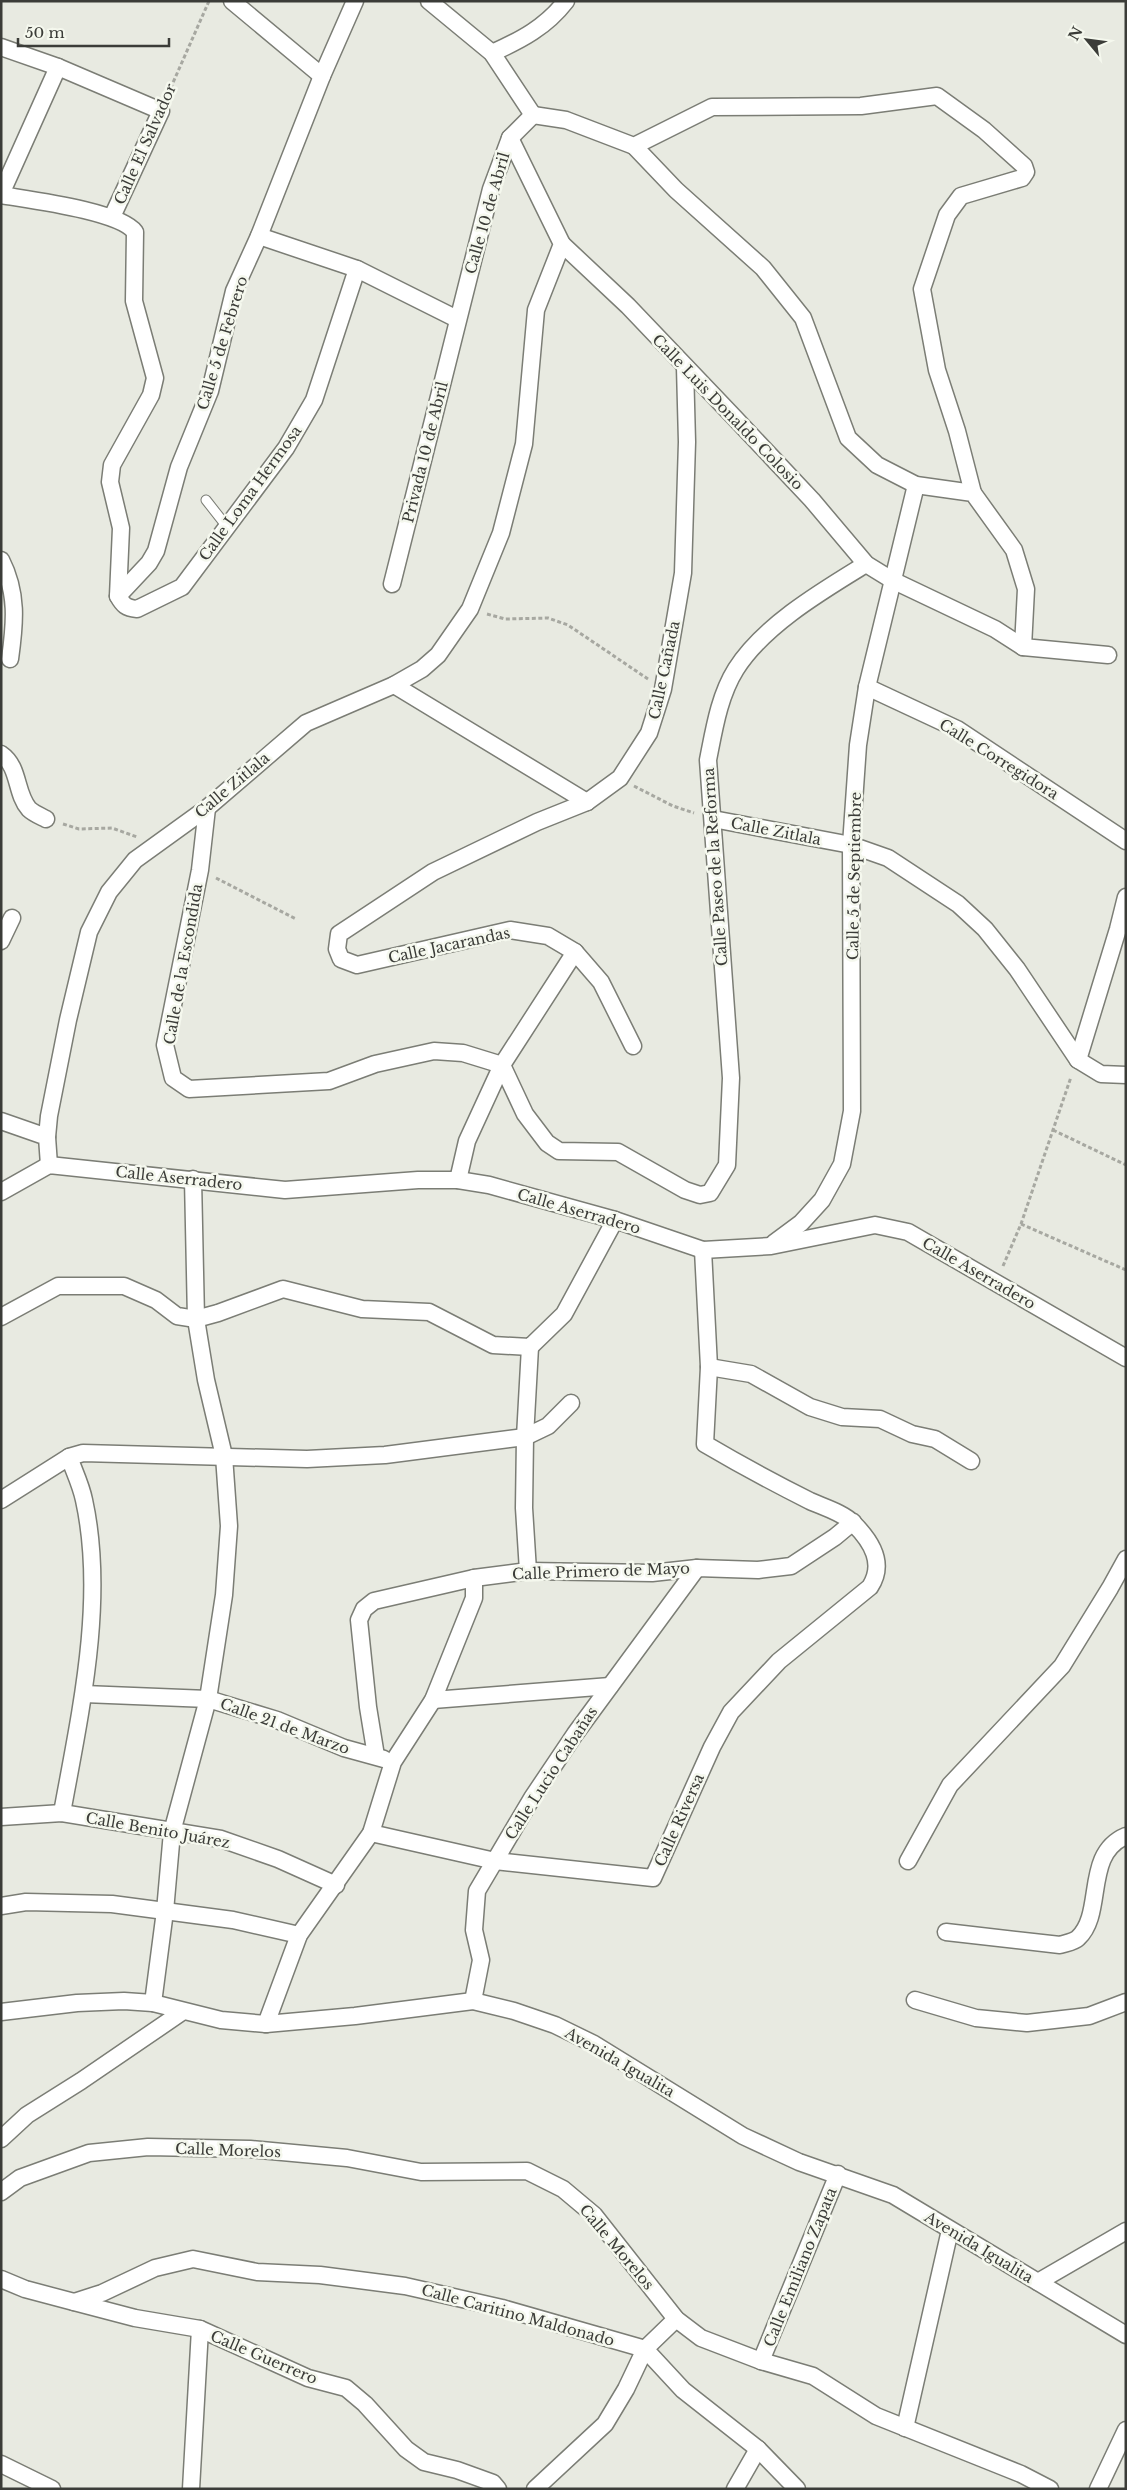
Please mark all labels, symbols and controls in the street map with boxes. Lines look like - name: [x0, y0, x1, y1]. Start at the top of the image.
- scale bar: [18, 15, 169, 47]
- north arrow: [1062, 15, 1112, 65]
- text: 50 m: [25, 23, 65, 42]
- text: N: [1065, 24, 1087, 44]
- street label: Calle El Salvador: [110, 80, 181, 207]
- street label: Calle 10 de Abril: [461, 150, 513, 276]
- street label: Calle 5 de Febrero: [193, 274, 251, 412]
- street label: Calle Luis Donaldo Colosio: [648, 330, 808, 494]
- street label: Privada 10 de Abril: [398, 379, 452, 525]
- street label: Calle Loma Hermosa: [195, 421, 306, 564]
- street label: Calle Cañada: [644, 618, 684, 721]
- street label: Calle Corregidora: [936, 715, 1063, 804]
- street label: Calle Zitlala: [191, 748, 274, 822]
- street label: Calle Paseo de la Reforma: [699, 766, 731, 967]
- street label: Calle 5 de Septiembre: [843, 792, 865, 960]
- street label: Calle Zitlala: [729, 813, 823, 849]
- street label: Calle de la Escondida: [160, 881, 207, 1046]
- street label: Calle Jacarandas: [386, 923, 512, 967]
- street label: Calle Aserradero: [115, 1162, 244, 1194]
- street label: Calle Aserradero: [515, 1184, 643, 1238]
- street label: Calle Aserradero: [919, 1233, 1039, 1313]
- street label: Calle Primero de Mayo: [512, 1558, 690, 1584]
- street label: Calle 21 de Marzo: [218, 1694, 352, 1758]
- street label: Calle Lucio Cabañas: [501, 1703, 601, 1843]
- street label: Calle Riversa: [650, 1770, 708, 1869]
- street label: Calle Benito Juárez: [84, 1808, 232, 1852]
- street label: Avenida Igualita: [561, 2022, 679, 2101]
- street label: Calle Morelos: [175, 2139, 281, 2161]
- street label: Calle Emiliano Zapata: [759, 2184, 841, 2349]
- street label: Calle Morelos: [576, 2200, 658, 2294]
- street label: Avenida Igualita: [920, 2207, 1037, 2287]
- street label: Calle Caritino Maldonado: [419, 2280, 617, 2350]
- street label: Calle Guerrero: [208, 2326, 320, 2388]

